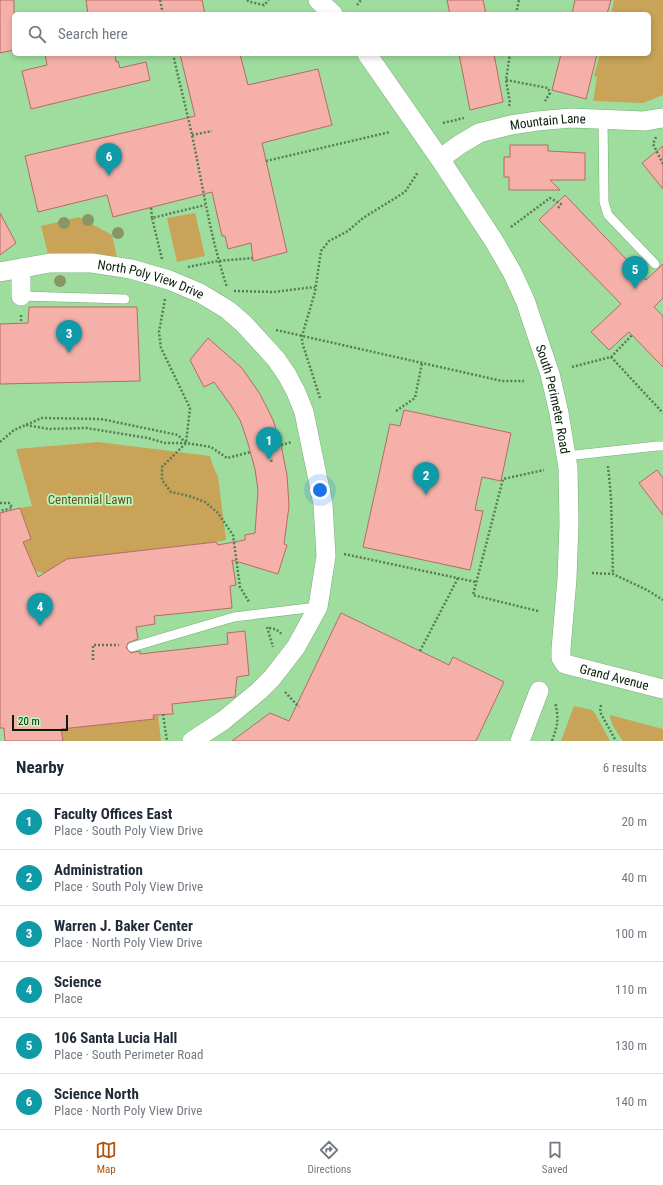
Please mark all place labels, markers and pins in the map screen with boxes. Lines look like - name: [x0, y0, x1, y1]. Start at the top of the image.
- pin: 6: [96, 143, 122, 176]
- pin: 5: [622, 256, 648, 289]
- pin: 3: [56, 320, 82, 353]
- pin: 1: [256, 427, 282, 460]
- pin: 2: [413, 462, 439, 495]
- pin: 4: [27, 593, 53, 626]

